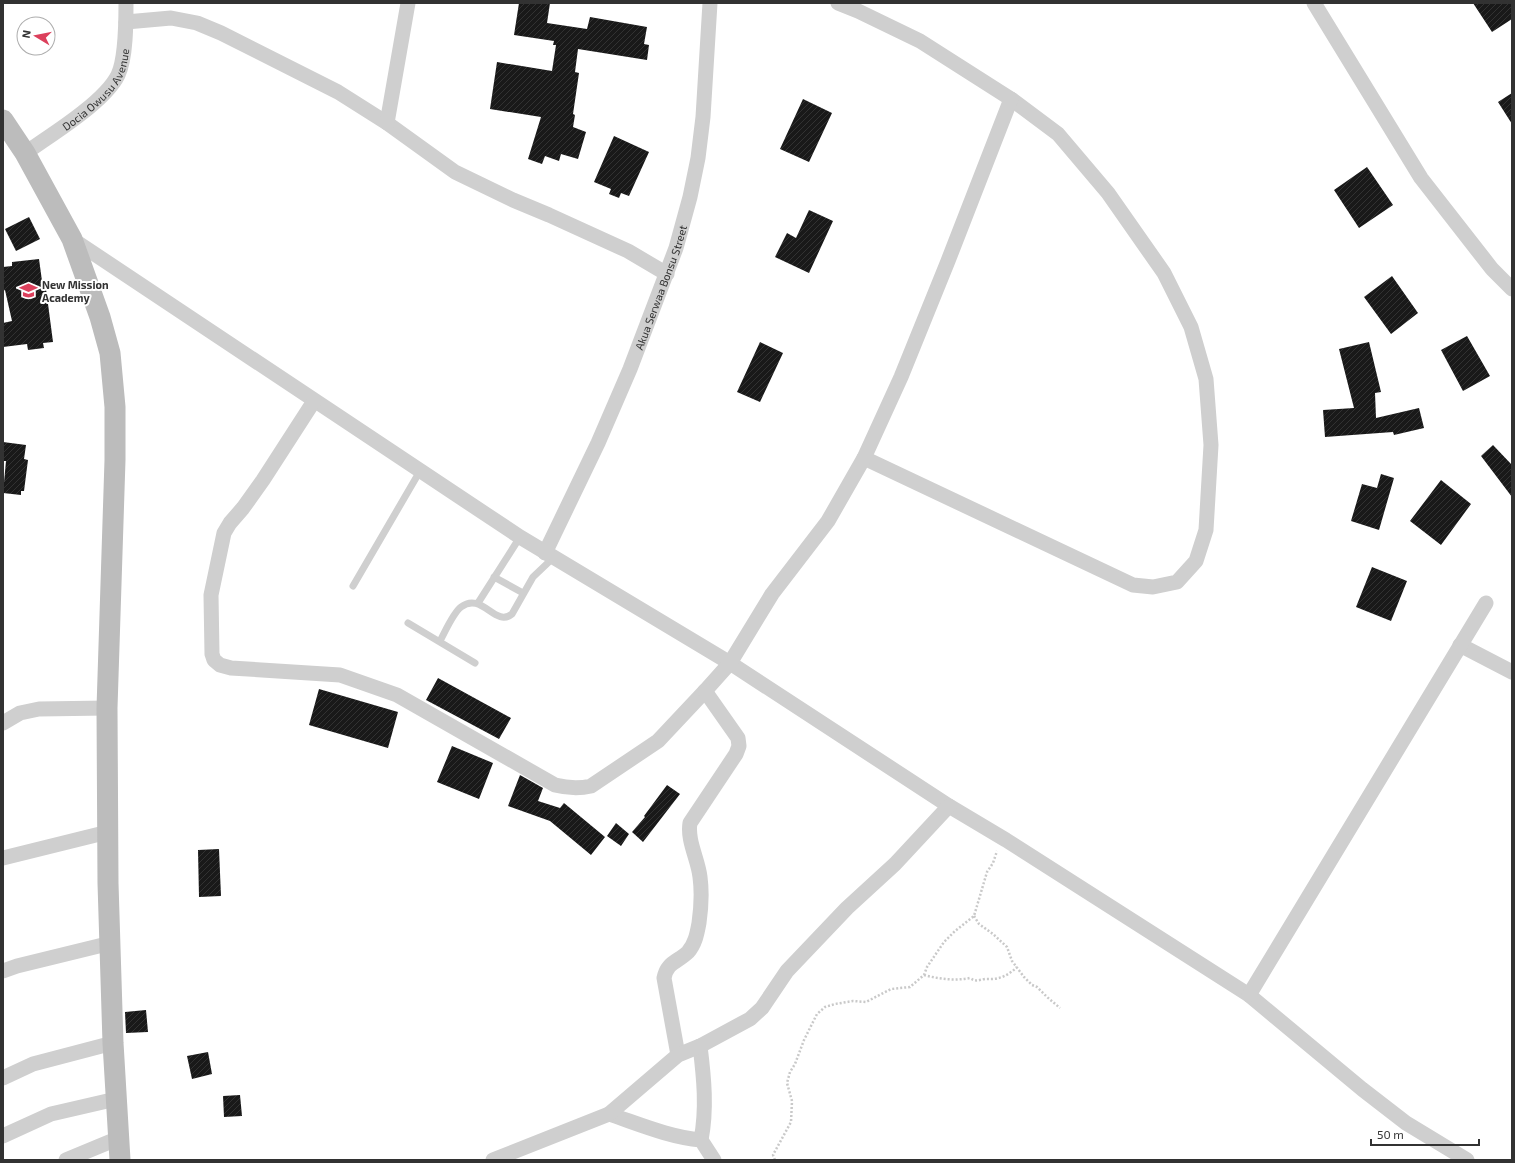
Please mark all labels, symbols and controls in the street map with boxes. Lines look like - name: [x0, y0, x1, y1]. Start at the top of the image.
- north arrow: [16, 16, 56, 56]
- text: N: [19, 29, 33, 39]
- street label: Docia Owusu Avenue: [59, 48, 131, 132]
- street label: Akua Serwaa Bonsu Street: [632, 223, 689, 351]
- place label: New Mission Academy: [42, 278, 109, 305]
- school or university icon: New Mission Academy: [19, 280, 39, 300]
- scale bar: [1371, 1121, 1479, 1147]
- text: 50 m: [1377, 1127, 1404, 1141]

